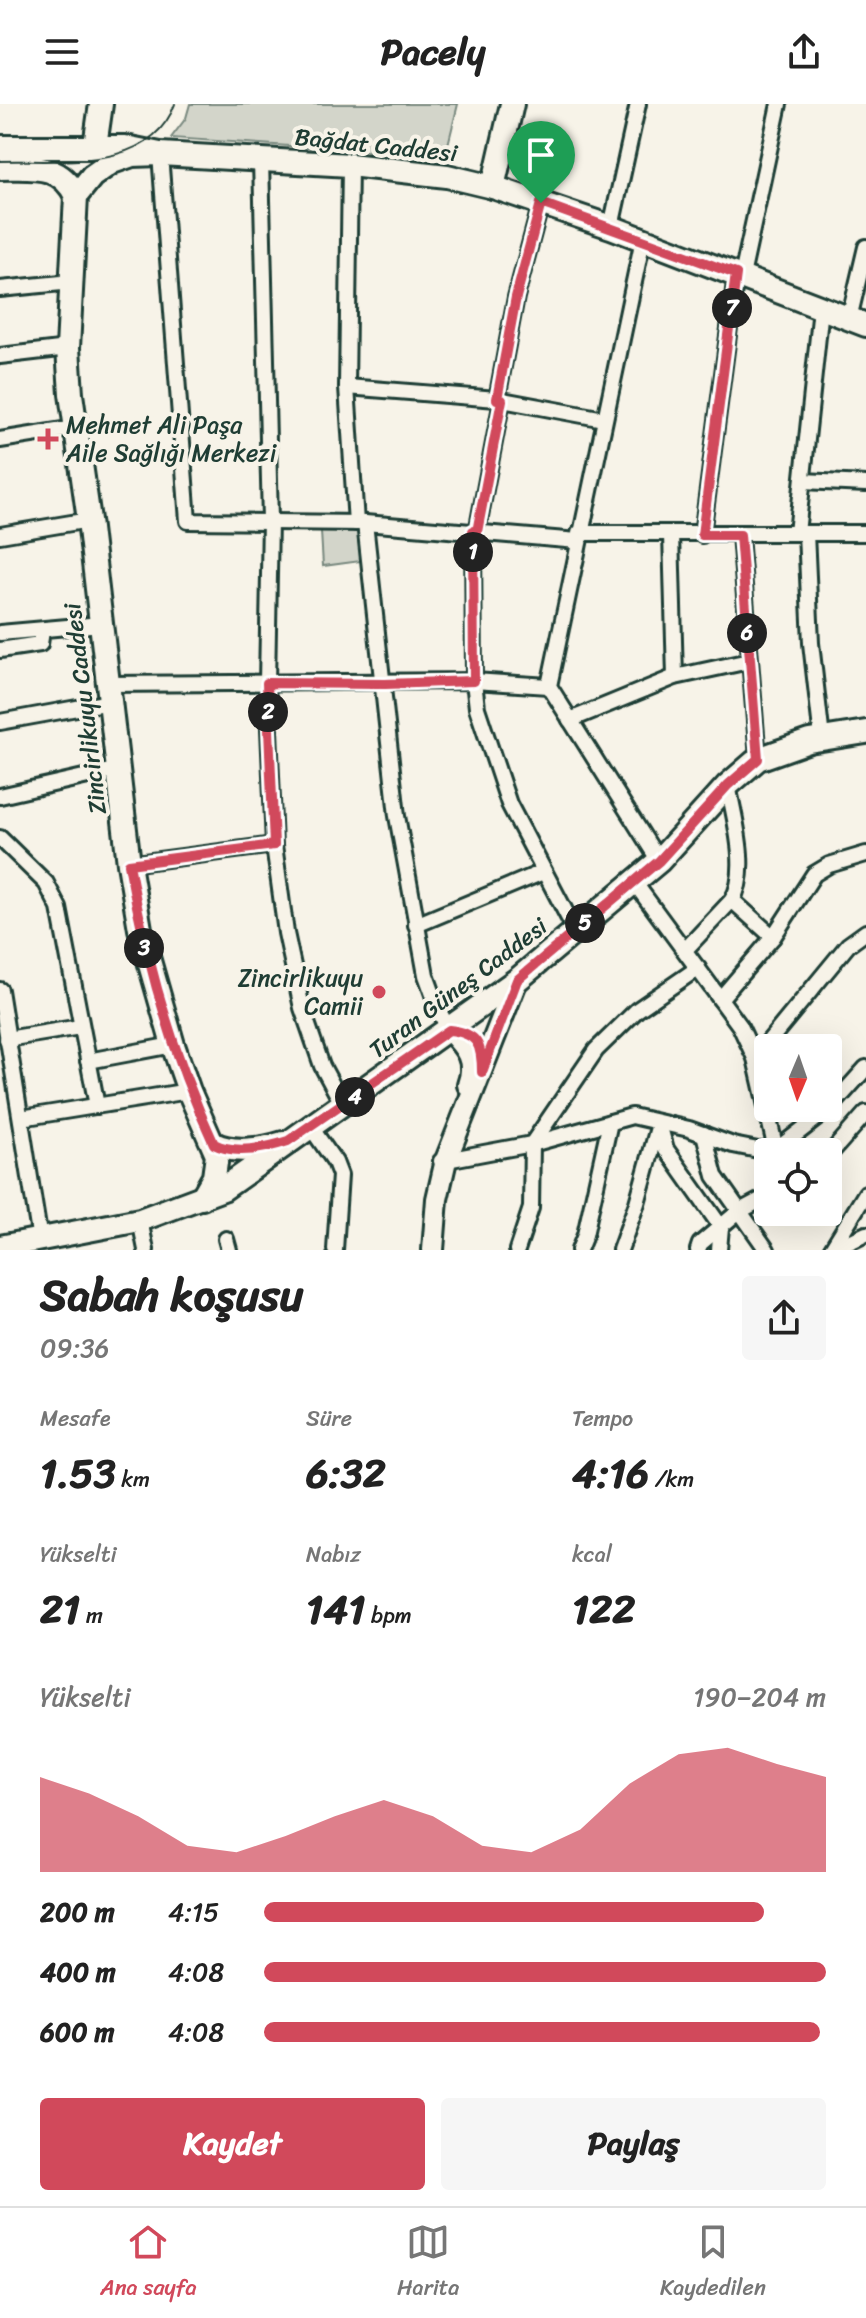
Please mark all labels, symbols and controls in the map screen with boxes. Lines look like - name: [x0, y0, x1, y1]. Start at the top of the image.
- text: Pacely: [380, 20, 486, 84]
- icon: menu: [40, 30, 84, 74]
- icon: share: [782, 30, 826, 74]
- street label: Bağdat Caddesi: [293, 116, 461, 175]
- pin: [507, 121, 575, 203]
- icon: arrive: [519, 133, 563, 177]
- pin: 7: [712, 288, 752, 328]
- text: 7: [726, 288, 738, 327]
- place label: Mehmet Ali Paşa Aile Sağlığı Merkezi: [65, 404, 277, 474]
- marker: Mehmet Ali Paşa Aile Sağlığı Merkezi: [37, 428, 59, 450]
- pin: 1: [453, 532, 493, 572]
- text: 1: [468, 532, 478, 571]
- street label: Zincirlikuyu Caddesi: [51, 600, 119, 817]
- pin: 6: [727, 613, 767, 653]
- text: 6: [741, 613, 753, 652]
- pin: 2: [248, 692, 288, 732]
- text: 2: [262, 692, 274, 731]
- pin: 5: [565, 903, 605, 943]
- text: 5: [578, 903, 592, 942]
- street label: Turan Güneş Caddesi: [359, 906, 557, 1070]
- pin: 3: [124, 928, 164, 968]
- text: 3: [138, 928, 150, 967]
- place label: Zincirlikuyu Camii: [238, 957, 363, 1027]
- marker: Zincirlikuyu Camii: [370, 983, 388, 1001]
- north arrow: [754, 1034, 842, 1122]
- map controls: [754, 1034, 842, 1226]
- pin: 4: [335, 1077, 375, 1117]
- text: 4: [348, 1077, 362, 1116]
- button: locate: [754, 1138, 842, 1226]
- text: Sabah koşusu: [40, 1256, 303, 1334]
- button: share: [742, 1276, 826, 1360]
- text: 09:36: [40, 1325, 109, 1371]
- text: Mesafe: [40, 1399, 111, 1438]
- text: Süre: [306, 1399, 352, 1438]
- text: Tempo: [572, 1399, 633, 1438]
- text: 1.53: [40, 1438, 116, 1509]
- text: 6:32: [306, 1438, 386, 1509]
- text: 4:16: [572, 1438, 649, 1509]
- text: km: [116, 1460, 150, 1499]
- text: /km: [649, 1460, 694, 1499]
- text: Yükselti: [40, 1535, 117, 1574]
- text: Nabız: [306, 1535, 361, 1574]
- text: kcal: [572, 1535, 612, 1574]
- text: 21: [40, 1574, 80, 1645]
- text: 141: [306, 1574, 365, 1645]
- text: 122: [572, 1574, 635, 1645]
- text: m: [80, 1596, 103, 1635]
- text: bpm: [365, 1596, 412, 1635]
- text: Yükselti: [40, 1674, 131, 1720]
- text: 190–204 m: [693, 1674, 826, 1720]
- text: 200 m: [40, 1889, 115, 1935]
- text: 4:15: [168, 1889, 219, 1935]
- text: 400 m: [40, 1949, 116, 1995]
- text: 4:08: [168, 1949, 224, 1995]
- text: 600 m: [40, 2009, 114, 2055]
- text: 4:08: [168, 2009, 224, 2055]
- button: Kaydet: [40, 2098, 425, 2190]
- button: Paylaş: [441, 2098, 826, 2190]
- tab: Ana sayfa: [100, 2220, 197, 2307]
- tab: Harita: [397, 2220, 459, 2307]
- tab: Kaydedilen: [660, 2220, 766, 2307]

